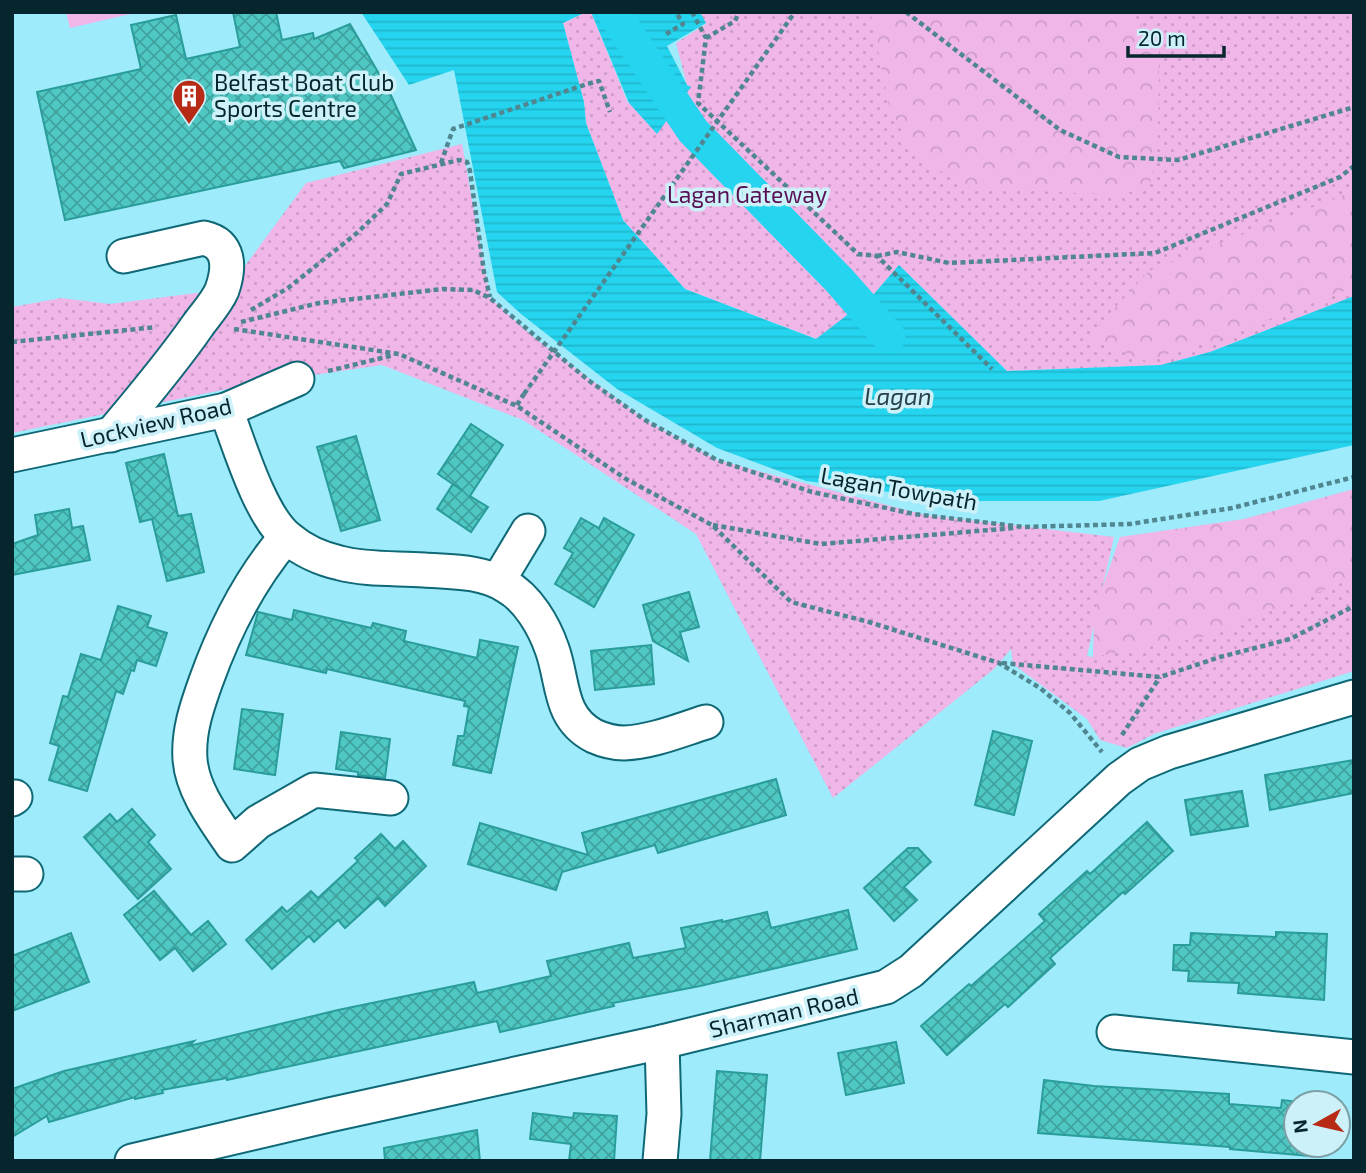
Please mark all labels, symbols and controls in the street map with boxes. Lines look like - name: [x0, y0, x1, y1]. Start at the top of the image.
- scale bar: [1128, 14, 1224, 58]
- text: 20 m: [1138, 25, 1186, 50]
- place label: Belfast Boat Club Sports Centre: [214, 68, 394, 122]
- building icon: Belfast Boat Club Sports Centre: [170, 77, 208, 126]
- park label: Lagan Gateway: [667, 180, 827, 208]
- water label: Lagan: [864, 381, 932, 410]
- street label: Lockview Road: [77, 391, 234, 453]
- street label: Lagan Towpath: [819, 460, 980, 516]
- street label: Sharman Road: [706, 981, 861, 1043]
- north arrow: [1282, 1089, 1352, 1159]
- text: N: [1287, 1118, 1312, 1135]

